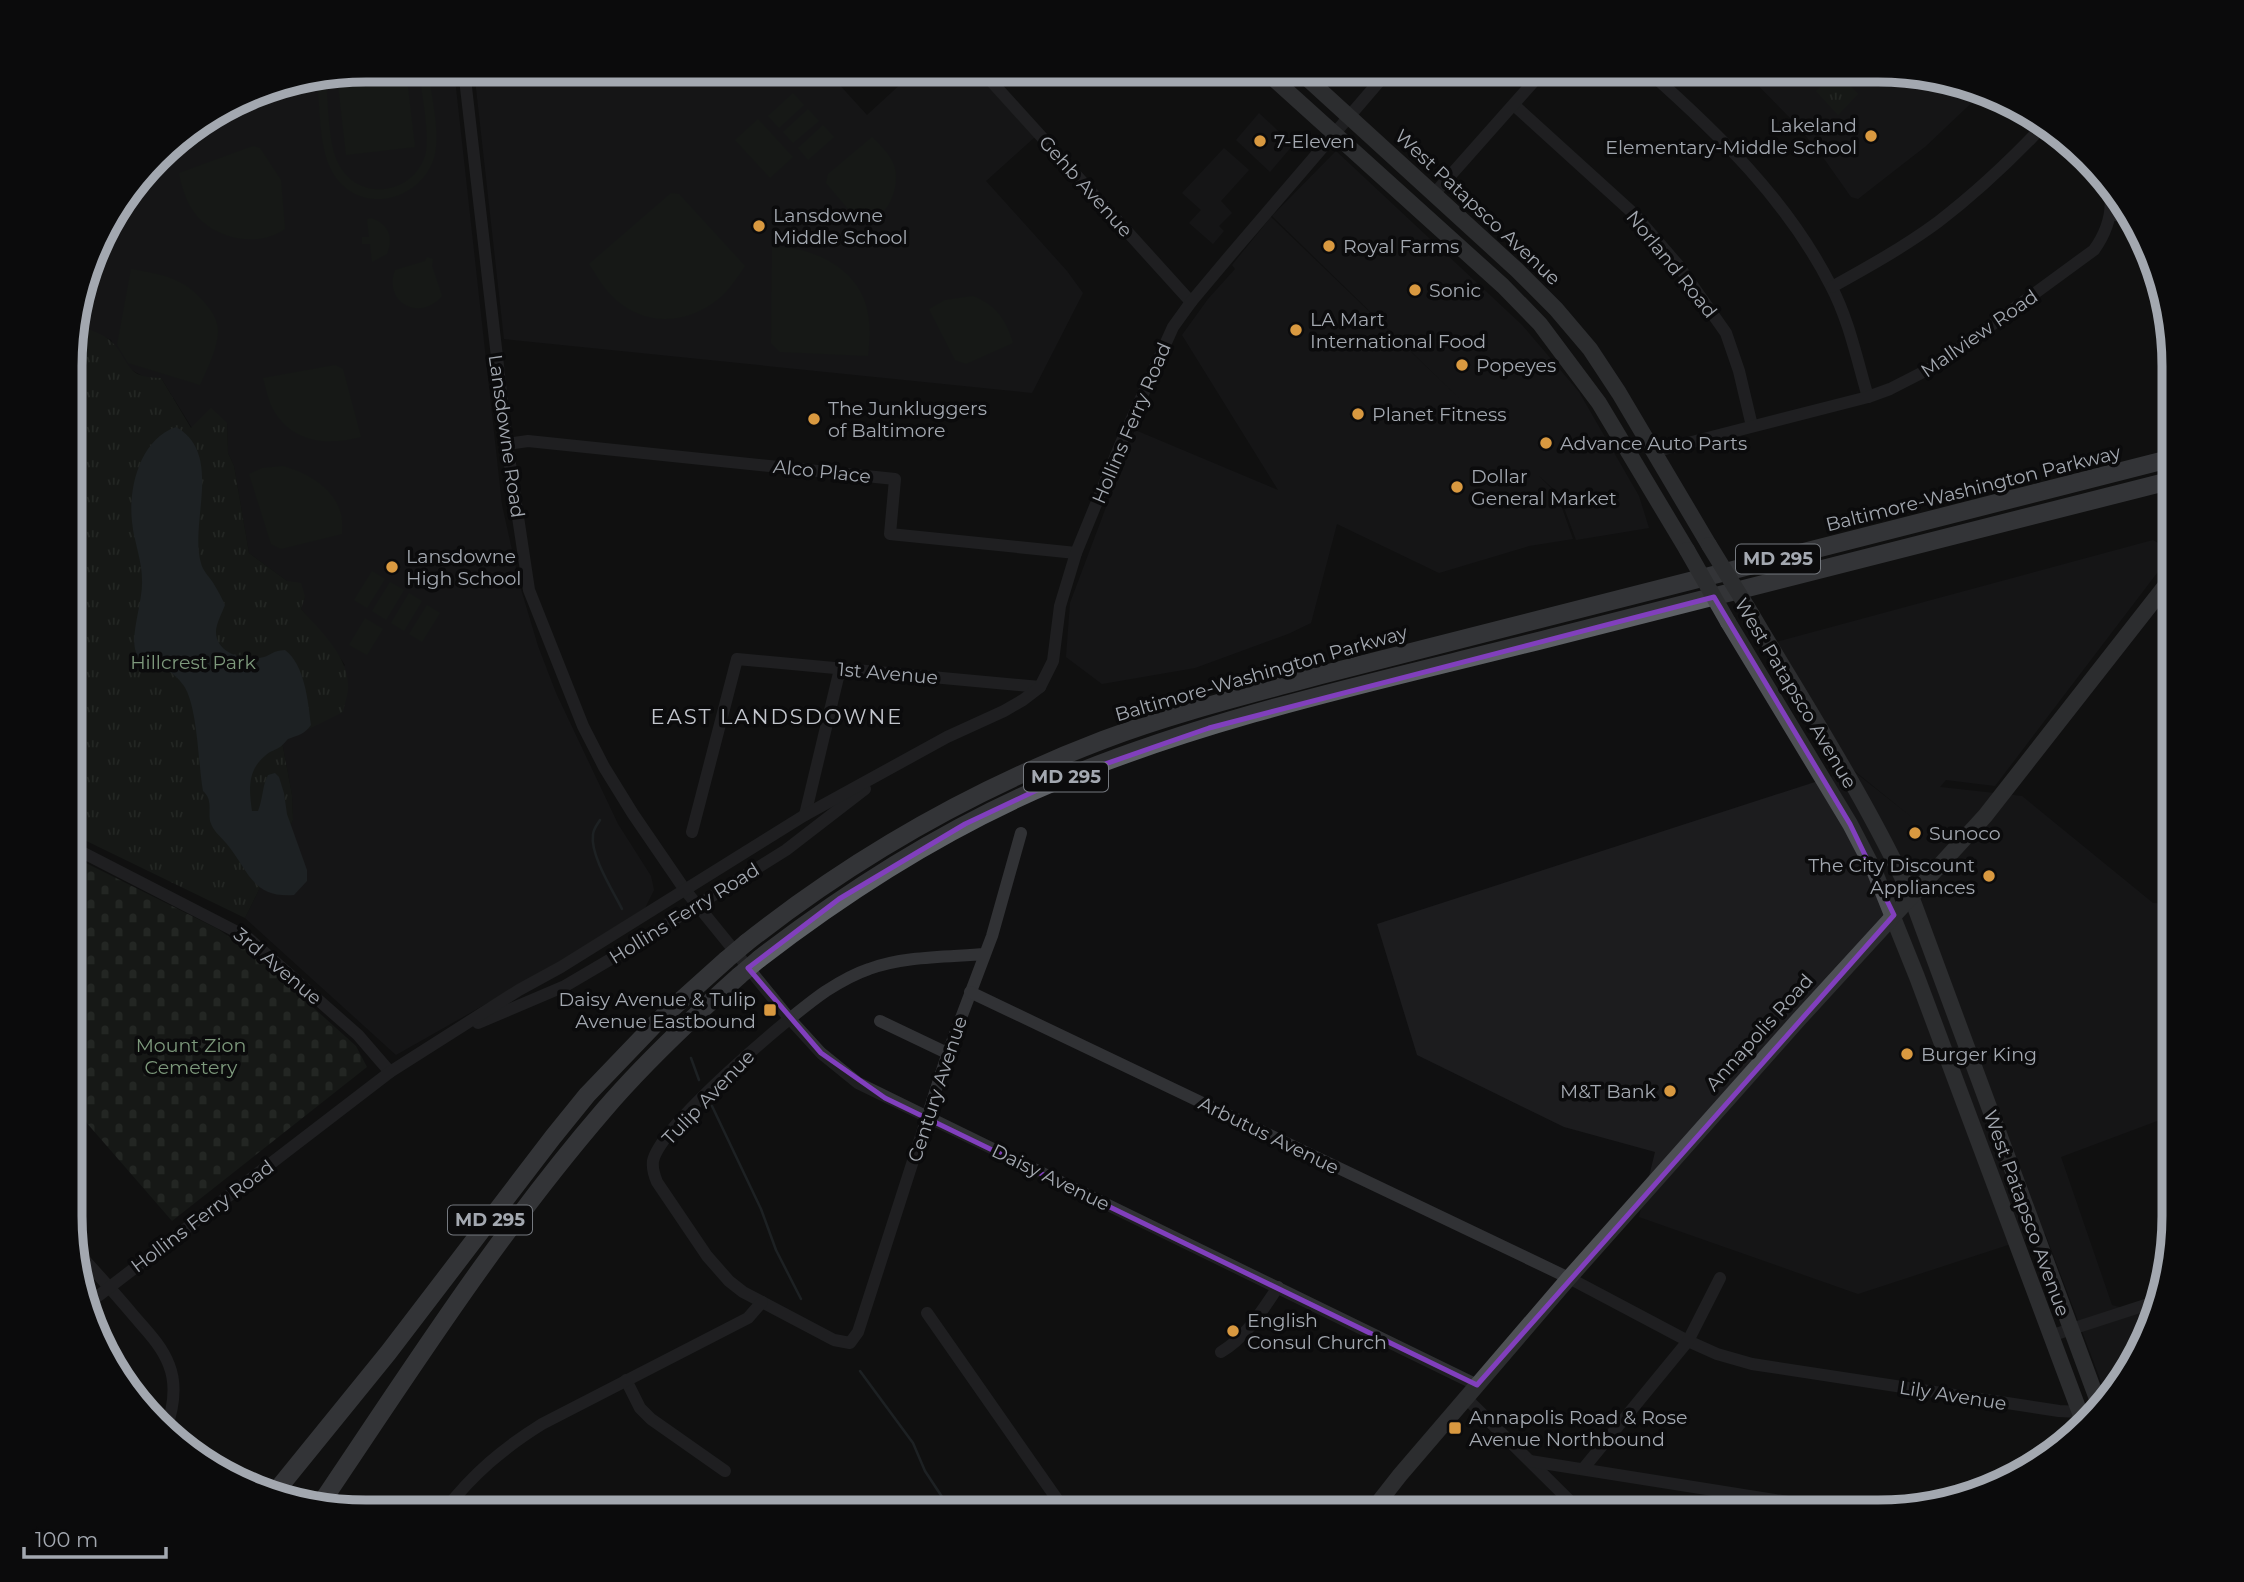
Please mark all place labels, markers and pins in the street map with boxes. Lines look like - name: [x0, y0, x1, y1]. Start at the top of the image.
- place label: Lakeland Elementary-Middle School: [1605, 114, 1857, 159]
- marker: Lakeland Elementary-Middle School: [1863, 128, 1879, 144]
- place label: 7-Eleven: [1274, 130, 1355, 153]
- marker: 7-Eleven: [1252, 133, 1268, 149]
- place label: Lansdowne Middle School: [773, 204, 908, 249]
- marker: Lansdowne Middle School: [751, 218, 767, 234]
- place label: Royal Farms: [1343, 235, 1459, 258]
- marker: Royal Farms: [1321, 238, 1337, 254]
- place label: Sonic: [1429, 279, 1481, 302]
- marker: Sonic: [1407, 282, 1423, 298]
- place label: LA Mart International Food: [1310, 308, 1486, 353]
- marker: LA Mart International Food: [1288, 322, 1304, 338]
- place label: Popeyes: [1476, 354, 1556, 377]
- marker: Popeyes: [1454, 357, 1470, 373]
- place label: The Junkluggers of Baltimore: [828, 397, 987, 442]
- place label: Planet Fitness: [1372, 403, 1507, 426]
- marker: Planet Fitness: [1350, 406, 1366, 422]
- marker: The Junkluggers of Baltimore: [806, 411, 822, 427]
- place label: Advance Auto Parts: [1560, 432, 1747, 455]
- marker: Advance Auto Parts: [1538, 435, 1554, 451]
- place label: Dollar General Market: [1471, 465, 1617, 510]
- marker: Dollar General Market: [1449, 479, 1465, 495]
- place label: Lansdowne High School: [406, 545, 521, 590]
- marker: Lansdowne High School: [384, 559, 400, 575]
- place label: Sunoco: [1929, 822, 2001, 845]
- marker: Sunoco: [1907, 825, 1923, 841]
- place label: The City Discount Appliances: [1808, 854, 1975, 899]
- marker: The City Discount Appliances: [1981, 868, 1997, 884]
- place label: Daisy Avenue & Tulip Avenue Eastbound: [559, 988, 756, 1033]
- marker: Daisy Avenue & Tulip Avenue Eastbound: [762, 1002, 778, 1018]
- place label: Burger King: [1921, 1043, 2037, 1066]
- marker: Burger King: [1899, 1046, 1915, 1062]
- place label: M&T Bank: [1560, 1080, 1657, 1103]
- marker: M&T Bank: [1662, 1083, 1678, 1099]
- place label: English Consul Church: [1247, 1309, 1387, 1354]
- marker: English Consul Church: [1225, 1323, 1241, 1339]
- place label: Annapolis Road & Rose Avenue Northbound: [1469, 1406, 1688, 1451]
- marker: Annapolis Road & Rose Avenue Northbound: [1447, 1420, 1463, 1436]

